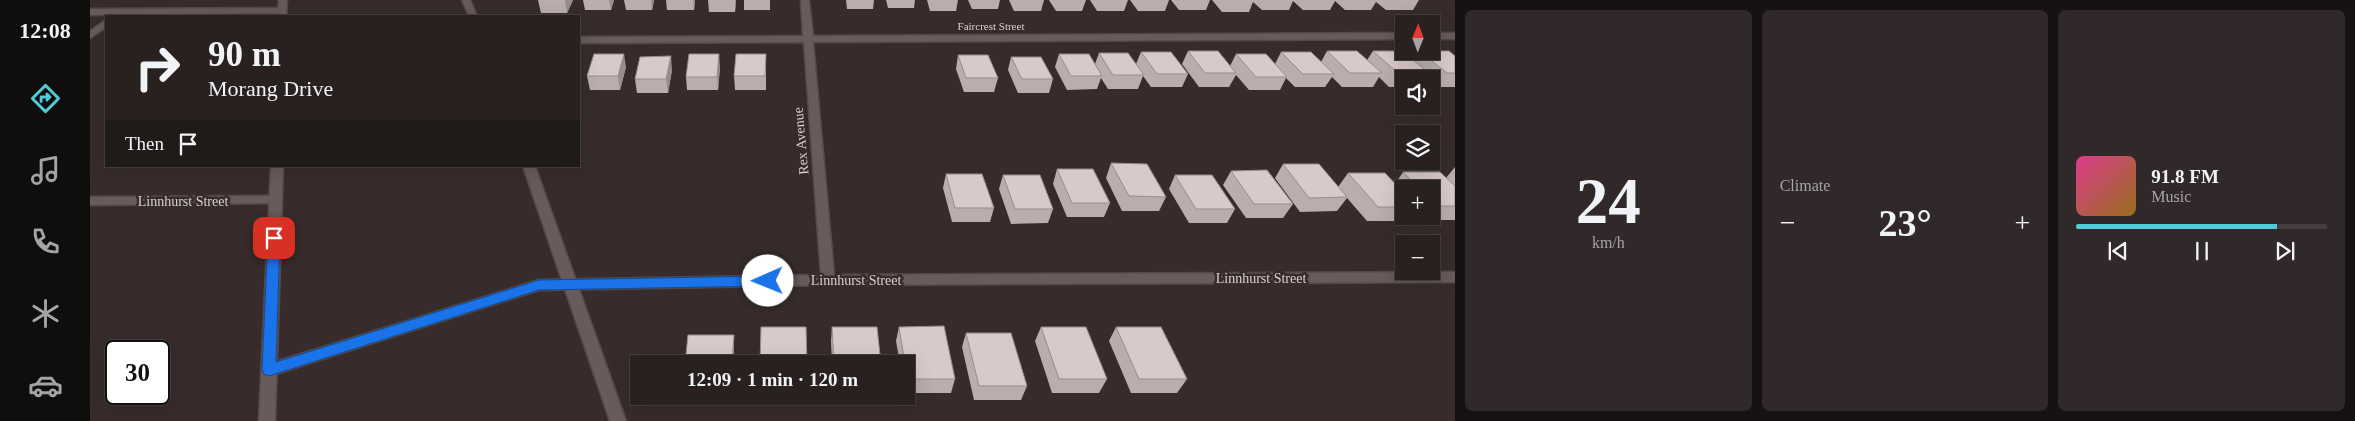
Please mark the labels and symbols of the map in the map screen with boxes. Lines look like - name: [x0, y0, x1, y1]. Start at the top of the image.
- north arrow: [1395, 15, 1440, 60]
- street label: Faircrest Street: [958, 20, 1024, 32]
- street label: Rex Avenue: [791, 107, 811, 175]
- street label: Linnhurst Street: [138, 194, 228, 209]
- pin: [253, 217, 295, 259]
- position arrow: [741, 254, 793, 306]
- street label: Linnhurst Street: [1216, 271, 1306, 286]
- street label: Linnhurst Street: [811, 273, 901, 288]
- speed limit sign: 30: [105, 340, 170, 405]

